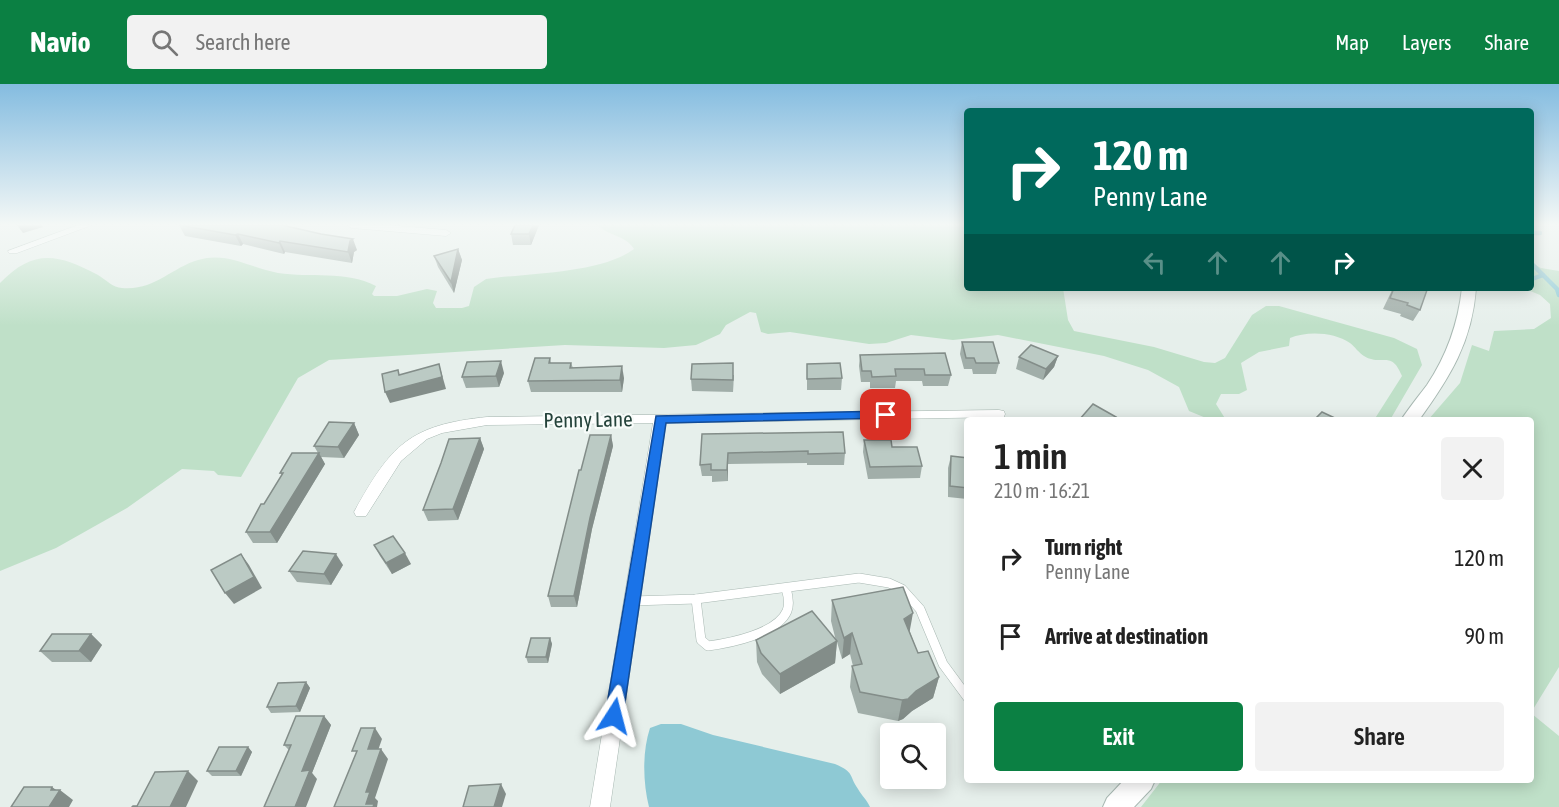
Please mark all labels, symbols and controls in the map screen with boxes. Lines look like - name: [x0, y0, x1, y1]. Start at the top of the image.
- search box: [127, 15, 547, 69]
- text: Navio: [30, 26, 91, 58]
- icon: search: [148, 26, 181, 59]
- text: Search here: [196, 29, 291, 55]
- text: Map: [1335, 30, 1369, 54]
- text: Layers: [1402, 30, 1452, 54]
- text: Share: [1485, 30, 1529, 54]
- text: 120 m: [1093, 131, 1188, 179]
- icon: right: [994, 132, 1072, 210]
- text: Penny Lane: [1093, 181, 1208, 212]
- icon: left: [1138, 246, 1171, 279]
- icon: ahead: [1201, 246, 1234, 279]
- icon: ahead: [1264, 246, 1297, 279]
- icon: right: [1327, 246, 1360, 279]
- pin: [860, 389, 911, 440]
- icon: arrive: [869, 398, 902, 431]
- street label: Penny Lane: [543, 406, 633, 432]
- text: 1 min: [994, 435, 1068, 477]
- button: close: [1441, 437, 1504, 500]
- text: 210 m · 16:21: [994, 479, 1090, 502]
- text: Turn right: [1045, 534, 1122, 560]
- icon: right: [994, 542, 1027, 575]
- text: 120 m: [1454, 545, 1504, 571]
- text: Penny Lane: [1045, 560, 1130, 583]
- icon: arrive: [994, 620, 1027, 653]
- text: Arrive at destination: [1045, 623, 1208, 649]
- text: 90 m: [1464, 623, 1504, 649]
- position arrow: [582, 684, 646, 748]
- button: Exit: [994, 702, 1243, 771]
- button: Share: [1255, 702, 1504, 771]
- map controls: [880, 723, 946, 789]
- button: search: [880, 723, 946, 789]

